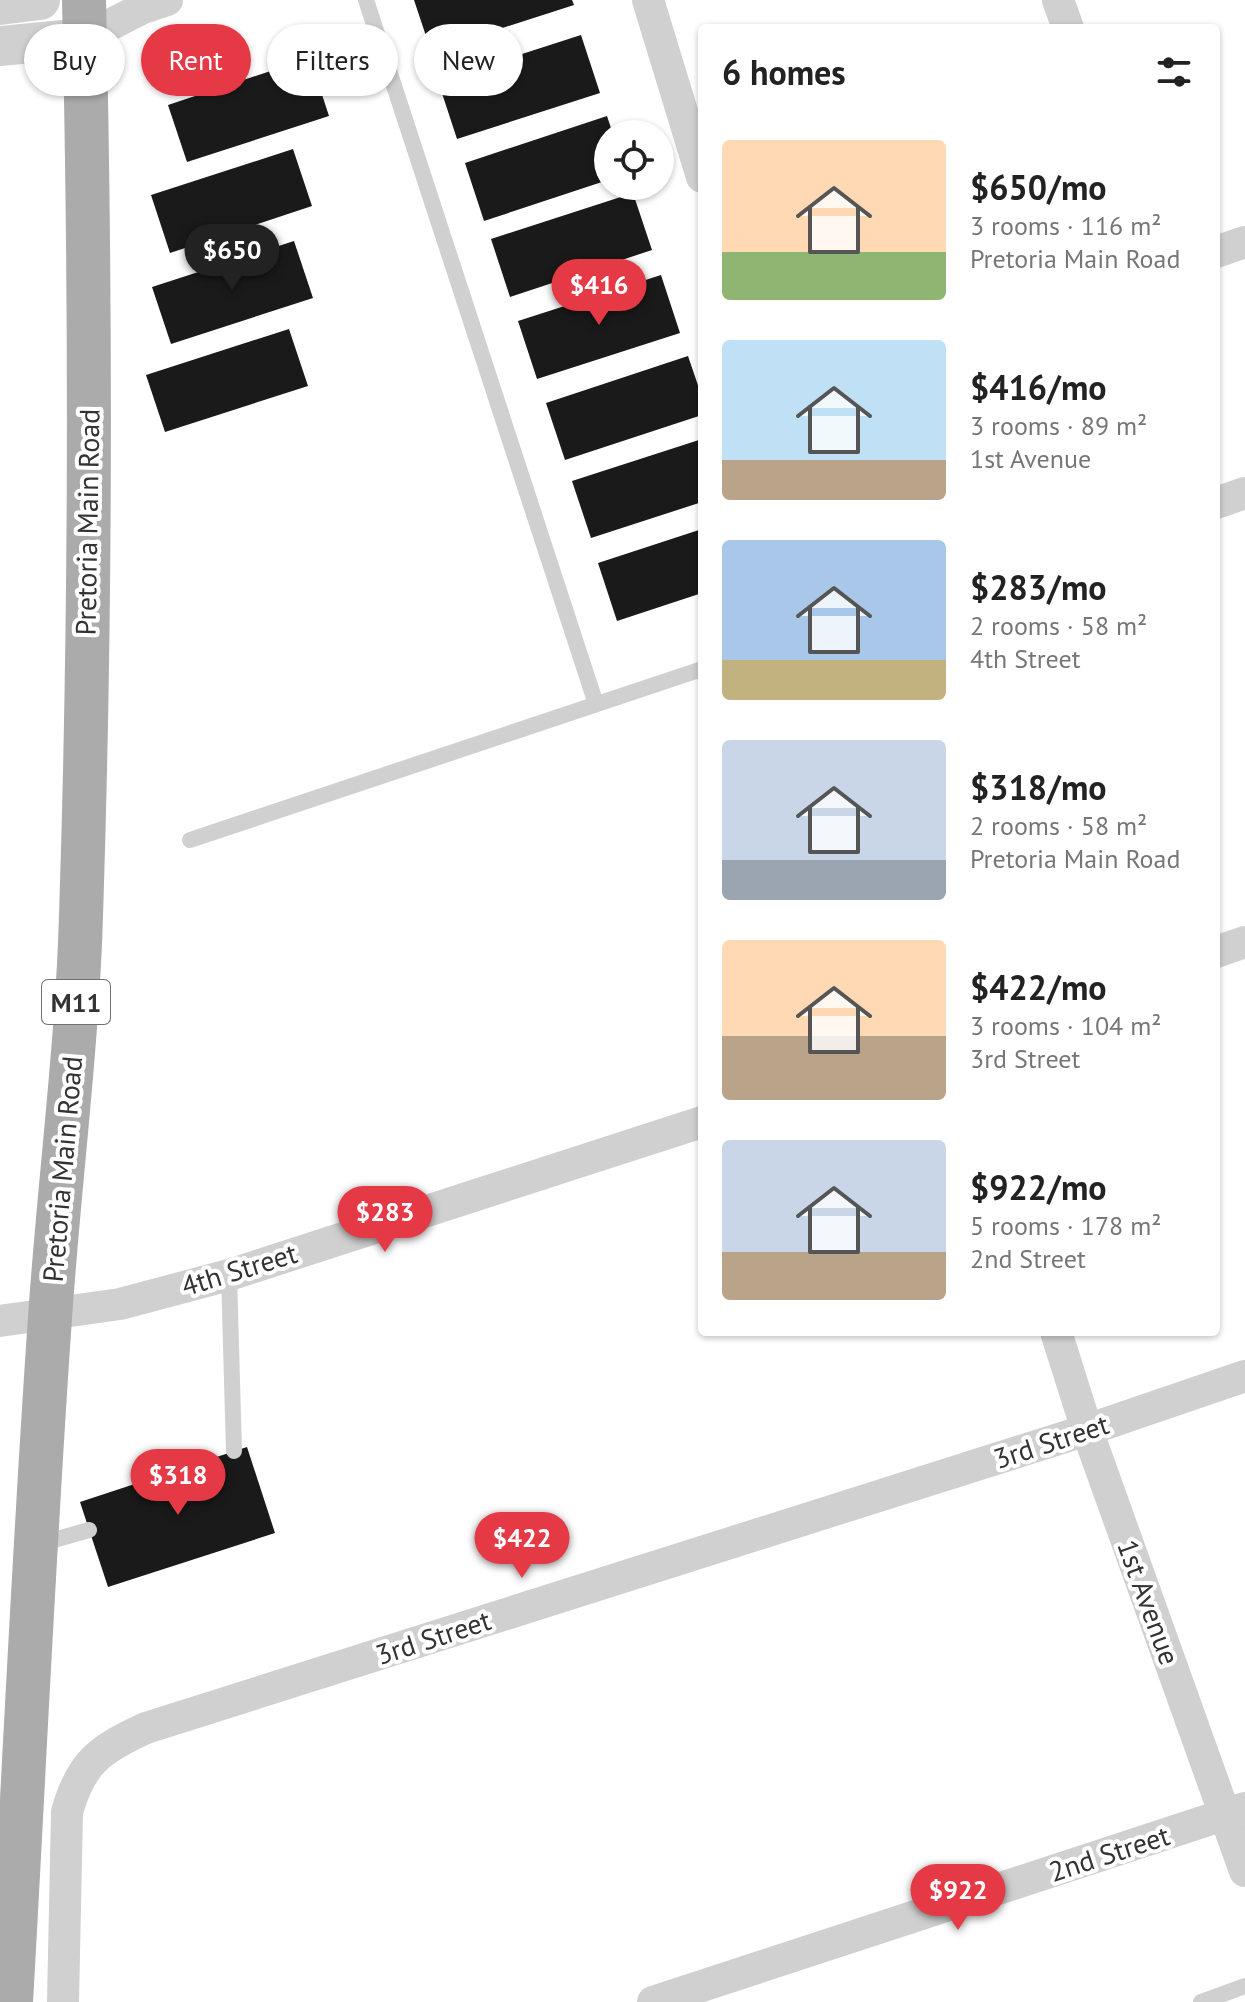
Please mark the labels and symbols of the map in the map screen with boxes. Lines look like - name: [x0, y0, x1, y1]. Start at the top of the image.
- pin: $650: [185, 224, 279, 292]
- pin: $416: [552, 259, 646, 327]
- street label: Pretoria Main Road: [67, 408, 107, 636]
- road number: M11: [42, 980, 110, 1024]
- street label: Pretoria Main Road: [34, 1055, 90, 1283]
- pin: $283: [338, 1186, 432, 1254]
- street label: 4th Street: [177, 1234, 302, 1304]
- street label: 3rd Street: [989, 1405, 1114, 1477]
- pin: $318: [131, 1449, 225, 1517]
- pin: $422: [475, 1512, 569, 1580]
- street label: 1st Avenue: [1109, 1534, 1189, 1670]
- street label: 3rd Street: [371, 1601, 496, 1673]
- street label: 2nd Street: [1044, 1816, 1174, 1890]
- pin: $922: [911, 1864, 1005, 1932]

